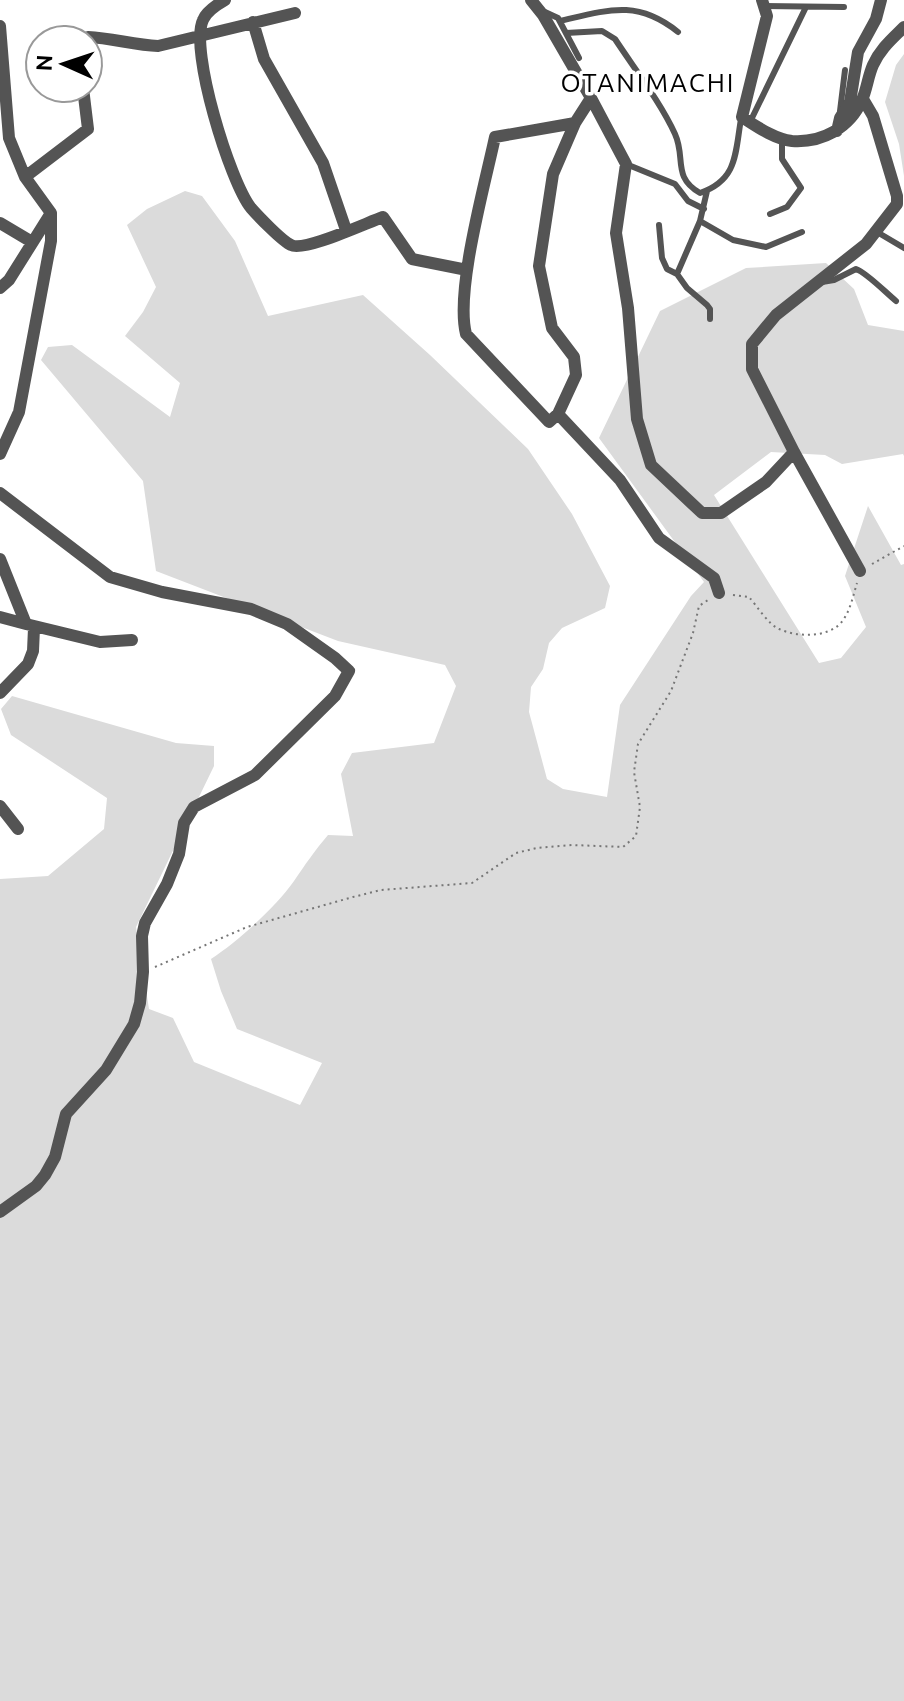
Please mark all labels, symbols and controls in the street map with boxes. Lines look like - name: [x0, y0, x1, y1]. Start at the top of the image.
- north arrow: [24, 24, 104, 104]
- text: N: [31, 54, 56, 72]
- district label: OTANIMACHI: [561, 68, 735, 97]

